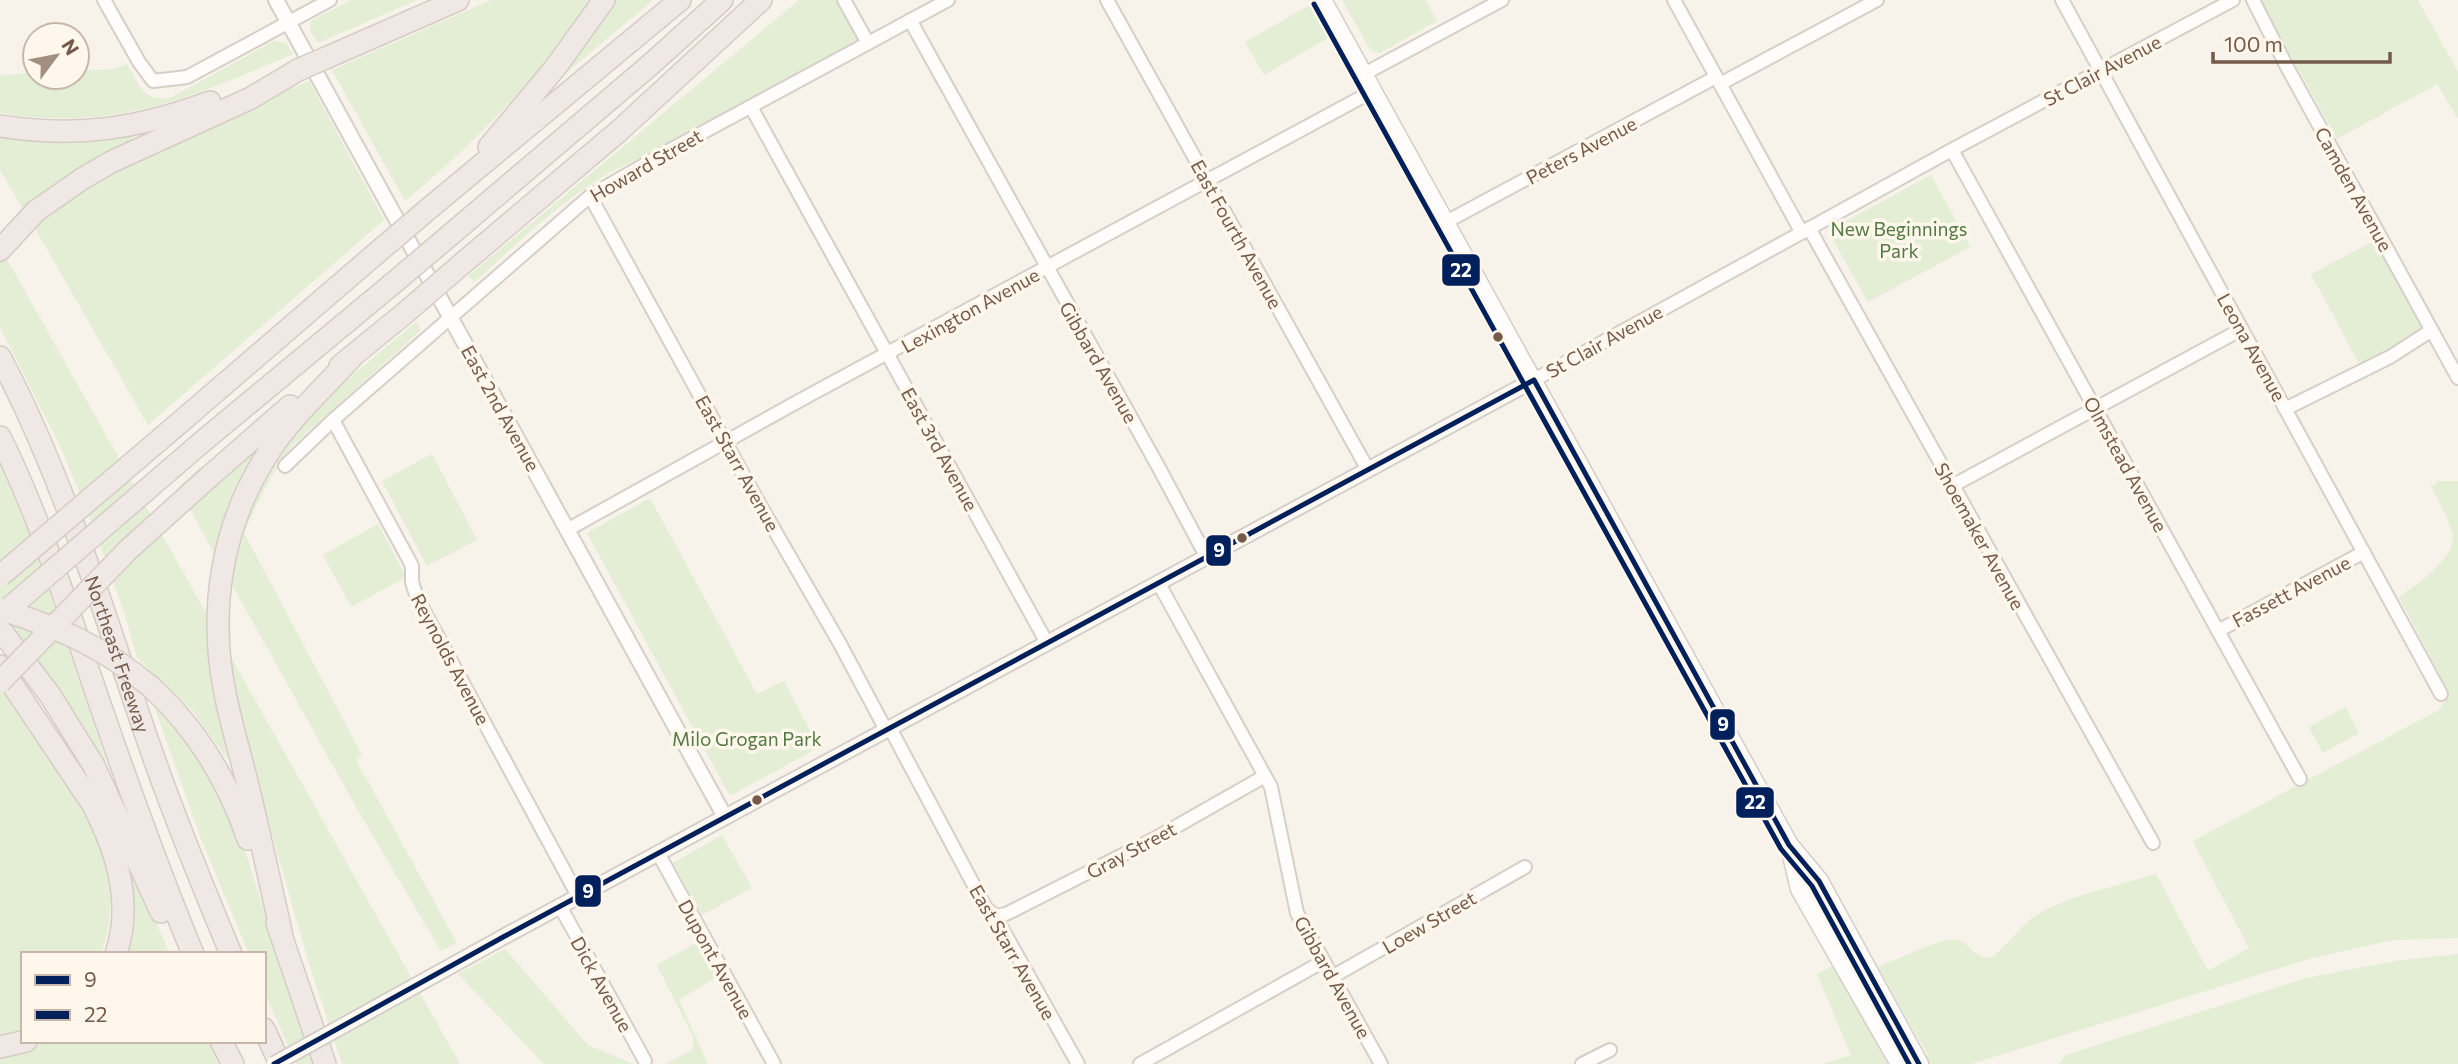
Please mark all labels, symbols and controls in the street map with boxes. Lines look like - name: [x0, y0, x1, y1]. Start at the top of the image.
- north arrow: [21, 21, 91, 91]
- scale bar: [2213, 21, 2390, 65]
- street label: St Clair Avenue: [2039, 29, 2165, 111]
- text: 100 m: [2224, 31, 2283, 56]
- text: N: [57, 35, 84, 59]
- street label: Peters Avenue: [1522, 111, 1640, 189]
- street label: Howard Street: [586, 123, 706, 206]
- street label: Camden Avenue: [2310, 123, 2398, 255]
- street label: East Fourth Avenue: [1186, 155, 1288, 313]
- park label: New Beginnings Park: [1831, 217, 1967, 262]
- line badge: 22: [1441, 253, 1481, 287]
- text: 22: [1450, 258, 1472, 281]
- street label: Lexington Avenue: [897, 263, 1043, 357]
- street label: Leona Avenue: [2213, 289, 2291, 405]
- street label: Gibbard Avenue: [1055, 297, 1143, 427]
- street label: St Clair Avenue: [1542, 300, 1666, 382]
- unlabelled marker: [1491, 330, 1505, 344]
- street label: East 2nd Avenue: [457, 341, 545, 475]
- street label: East 3rd Avenue: [897, 383, 983, 515]
- street label: East Starr Avenue: [691, 391, 785, 535]
- street label: Olmstead Avenue: [2079, 392, 2173, 536]
- street label: Shoemaker Avenue: [1930, 459, 2030, 613]
- unlabelled marker: [1235, 531, 1249, 545]
- line badge: 9: [1205, 534, 1232, 567]
- text: 9: [1213, 538, 1225, 561]
- street label: Fassett Avenue: [2228, 550, 2354, 632]
- street label: Northeast Freeway: [81, 572, 156, 736]
- street label: Reynolds Avenue: [407, 589, 495, 729]
- line badge: 9: [1709, 708, 1736, 741]
- text: 9: [1717, 712, 1729, 735]
- park label: Milo Grogan Park: [672, 727, 822, 750]
- line badge: 22: [1735, 786, 1775, 819]
- text: 22: [1744, 790, 1766, 813]
- unlabelled marker: [750, 793, 764, 807]
- street label: Gray Street: [1082, 817, 1180, 883]
- line badge: 9: [574, 874, 602, 908]
- text: 9: [582, 879, 594, 902]
- street label: East Starr Avenue: [965, 880, 1061, 1024]
- street label: Loew Street: [1378, 886, 1480, 958]
- street label: Dupont Avenue: [674, 895, 758, 1023]
- street label: Gibbard Avenue: [1290, 912, 1376, 1042]
- street label: Dick Avenue: [566, 932, 638, 1036]
- legend: [21, 952, 266, 1043]
- text: 9: [84, 966, 97, 991]
- text: 22: [84, 1001, 107, 1026]

